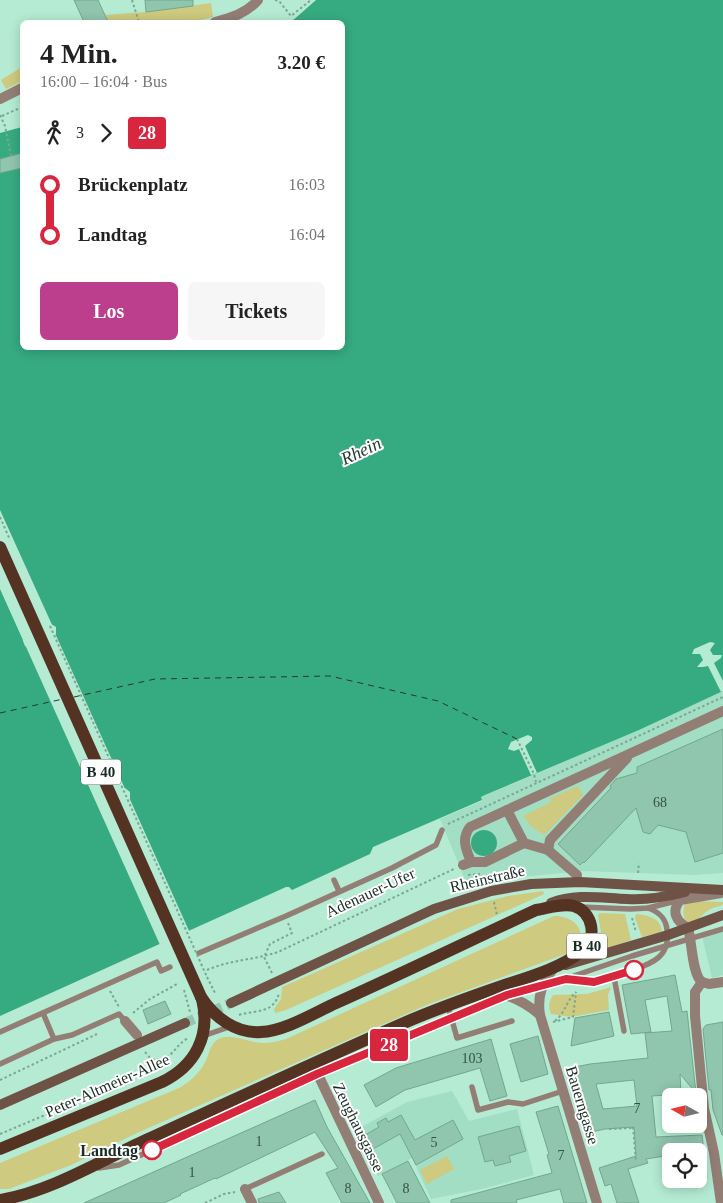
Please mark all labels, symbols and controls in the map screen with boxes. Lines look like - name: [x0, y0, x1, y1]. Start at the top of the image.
- text: 4 Min.: [40, 38, 118, 69]
- text: 3.20 €: [278, 52, 325, 73]
- text: 16:00 – 16:04 · Bus: [40, 73, 167, 90]
- icon: walk: [40, 119, 68, 147]
- icon: forward: [92, 119, 120, 147]
- text: 28: [138, 123, 156, 143]
- text: 3: [76, 124, 84, 141]
- text: Brückenplatz: [78, 174, 188, 195]
- text: 16:03: [289, 176, 325, 193]
- text: Landtag: [78, 224, 147, 245]
- text: 16:04: [289, 226, 325, 243]
- button: Los: [40, 282, 178, 340]
- button: Tickets: [188, 282, 325, 340]
- water label: Rhein: [337, 433, 384, 469]
- road number: B 40: [81, 760, 121, 784]
- house number: 68: [653, 795, 667, 810]
- street label: Rheinstraße: [448, 862, 526, 895]
- street label: Adenauer-Ufer: [323, 864, 418, 921]
- road number: B 40: [567, 934, 607, 958]
- unlabelled marker: [624, 960, 644, 980]
- line badge: 28: [366, 1029, 412, 1061]
- text: 28: [380, 1035, 398, 1055]
- street label: Peter-Altmeier-Allee: [42, 1050, 172, 1121]
- house number: 103: [462, 1051, 483, 1066]
- street label: Bauerngasse: [562, 1064, 602, 1147]
- street label: Zeughausgasse: [329, 1080, 387, 1175]
- north arrow: [662, 1088, 708, 1132]
- map controls: [662, 1088, 707, 1188]
- house number: 7: [634, 1101, 641, 1116]
- house number: 1: [256, 1134, 263, 1149]
- house number: 5: [431, 1135, 438, 1150]
- marker: Landtag: [142, 1140, 162, 1160]
- place label: Landtag: [80, 1142, 138, 1160]
- button: locate: [662, 1143, 707, 1188]
- house number: 7: [558, 1148, 565, 1163]
- house number: 1: [189, 1165, 196, 1180]
- house number: 8: [345, 1181, 352, 1196]
- house number: 8: [403, 1181, 410, 1196]

